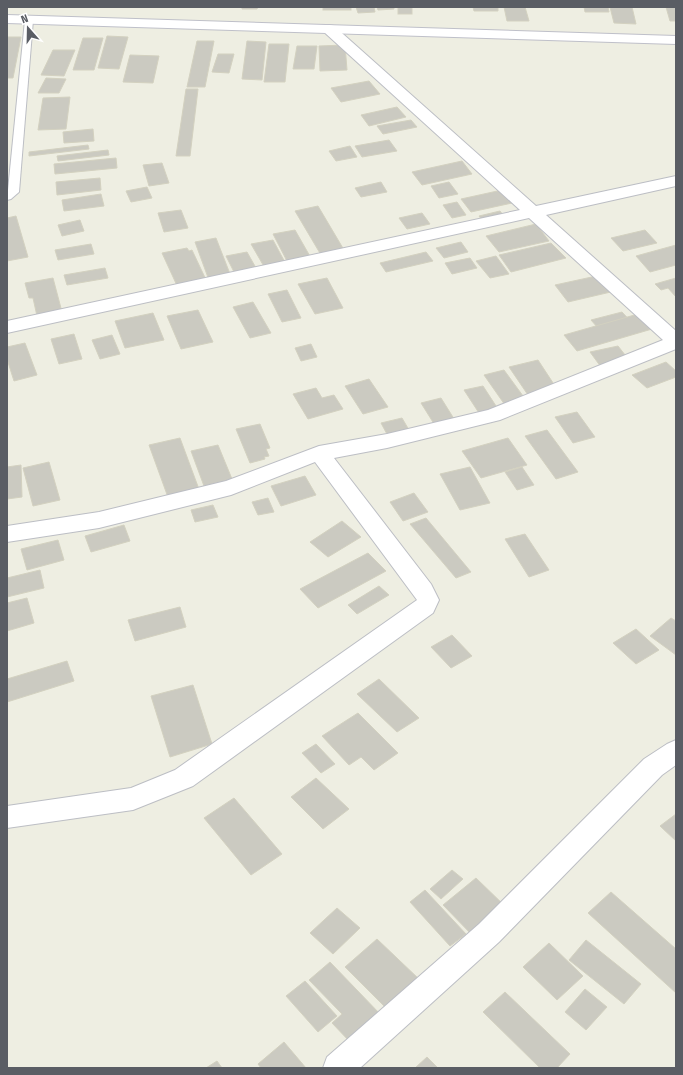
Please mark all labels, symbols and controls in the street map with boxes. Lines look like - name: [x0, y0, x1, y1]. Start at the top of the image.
- north arrow: [8, 8, 48, 48]
- text: N: [19, 12, 30, 26]

